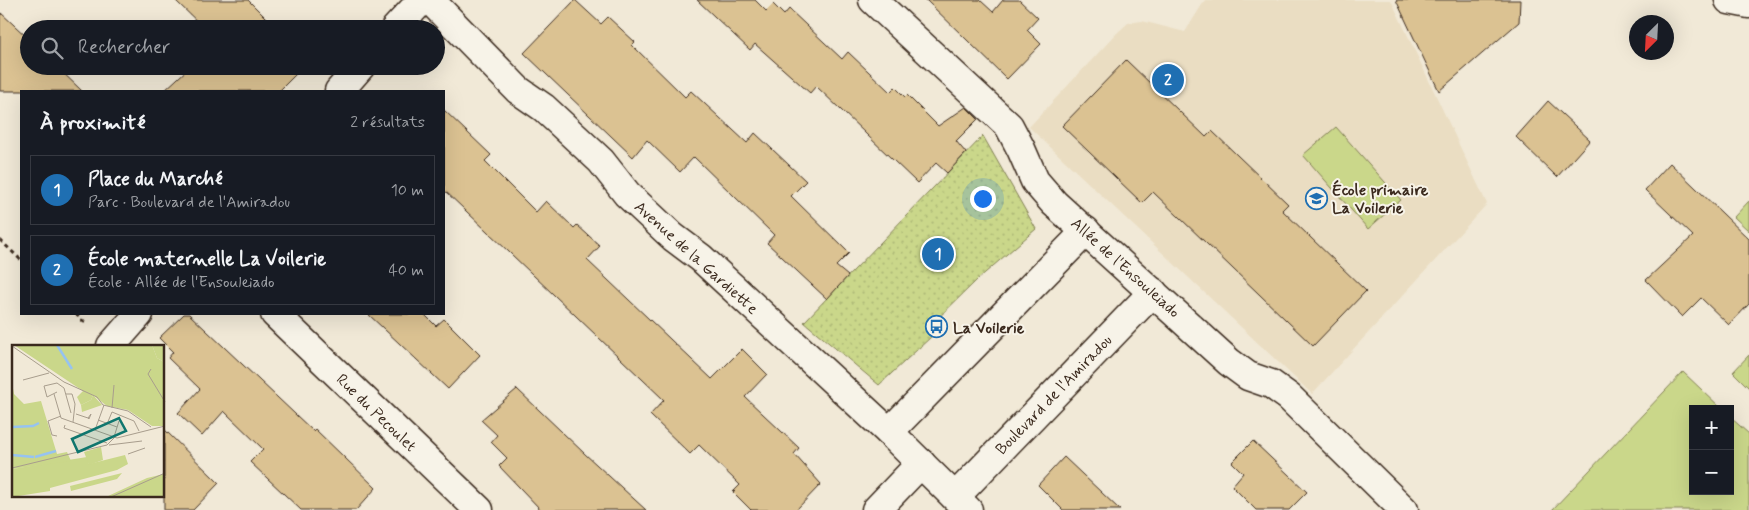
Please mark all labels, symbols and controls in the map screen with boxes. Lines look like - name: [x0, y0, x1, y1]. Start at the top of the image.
- north arrow: [1629, 15, 1674, 60]
- search box: [20, 20, 445, 75]
- icon: search: [38, 34, 66, 62]
- text: Rechercher: [78, 35, 170, 60]
- pin: 2: [1152, 61, 1184, 99]
- text: À proximité: [40, 109, 146, 137]
- text: 2 résultats: [350, 112, 425, 133]
- text: Place du Marché: [88, 167, 223, 192]
- place label: École primaire La Voilerie: [1332, 179, 1429, 219]
- text: 1: [53, 180, 61, 201]
- text: 10 m: [391, 180, 424, 201]
- your location: [970, 186, 996, 212]
- school or university icon: École primaire La Voilerie: [1304, 186, 1328, 210]
- text: Parc · Boulevard de l'Amiradou: [88, 192, 290, 213]
- street label: Avenue de la Gardiette: [630, 197, 763, 320]
- street label: Allée de l'Ensouleiado: [1066, 213, 1184, 323]
- pin: 1: [922, 235, 954, 273]
- text: École maternelle La Voilerie: [88, 247, 326, 272]
- text: 2: [53, 260, 61, 281]
- text: 40 m: [388, 260, 424, 281]
- text: École · Allée de l'Ensouleiado: [88, 272, 275, 293]
- bus stop icon: La Voilerie: [925, 315, 949, 339]
- place label: La Voilerie: [953, 318, 1025, 339]
- street label: Boulevard de l'Amiradou: [991, 330, 1117, 460]
- inset map: [12, 345, 165, 498]
- street label: Rue du Pecoulet: [331, 369, 421, 457]
- map controls: [1689, 405, 1734, 495]
- button: +: [1689, 405, 1734, 450]
- button: −: [1689, 450, 1734, 495]

